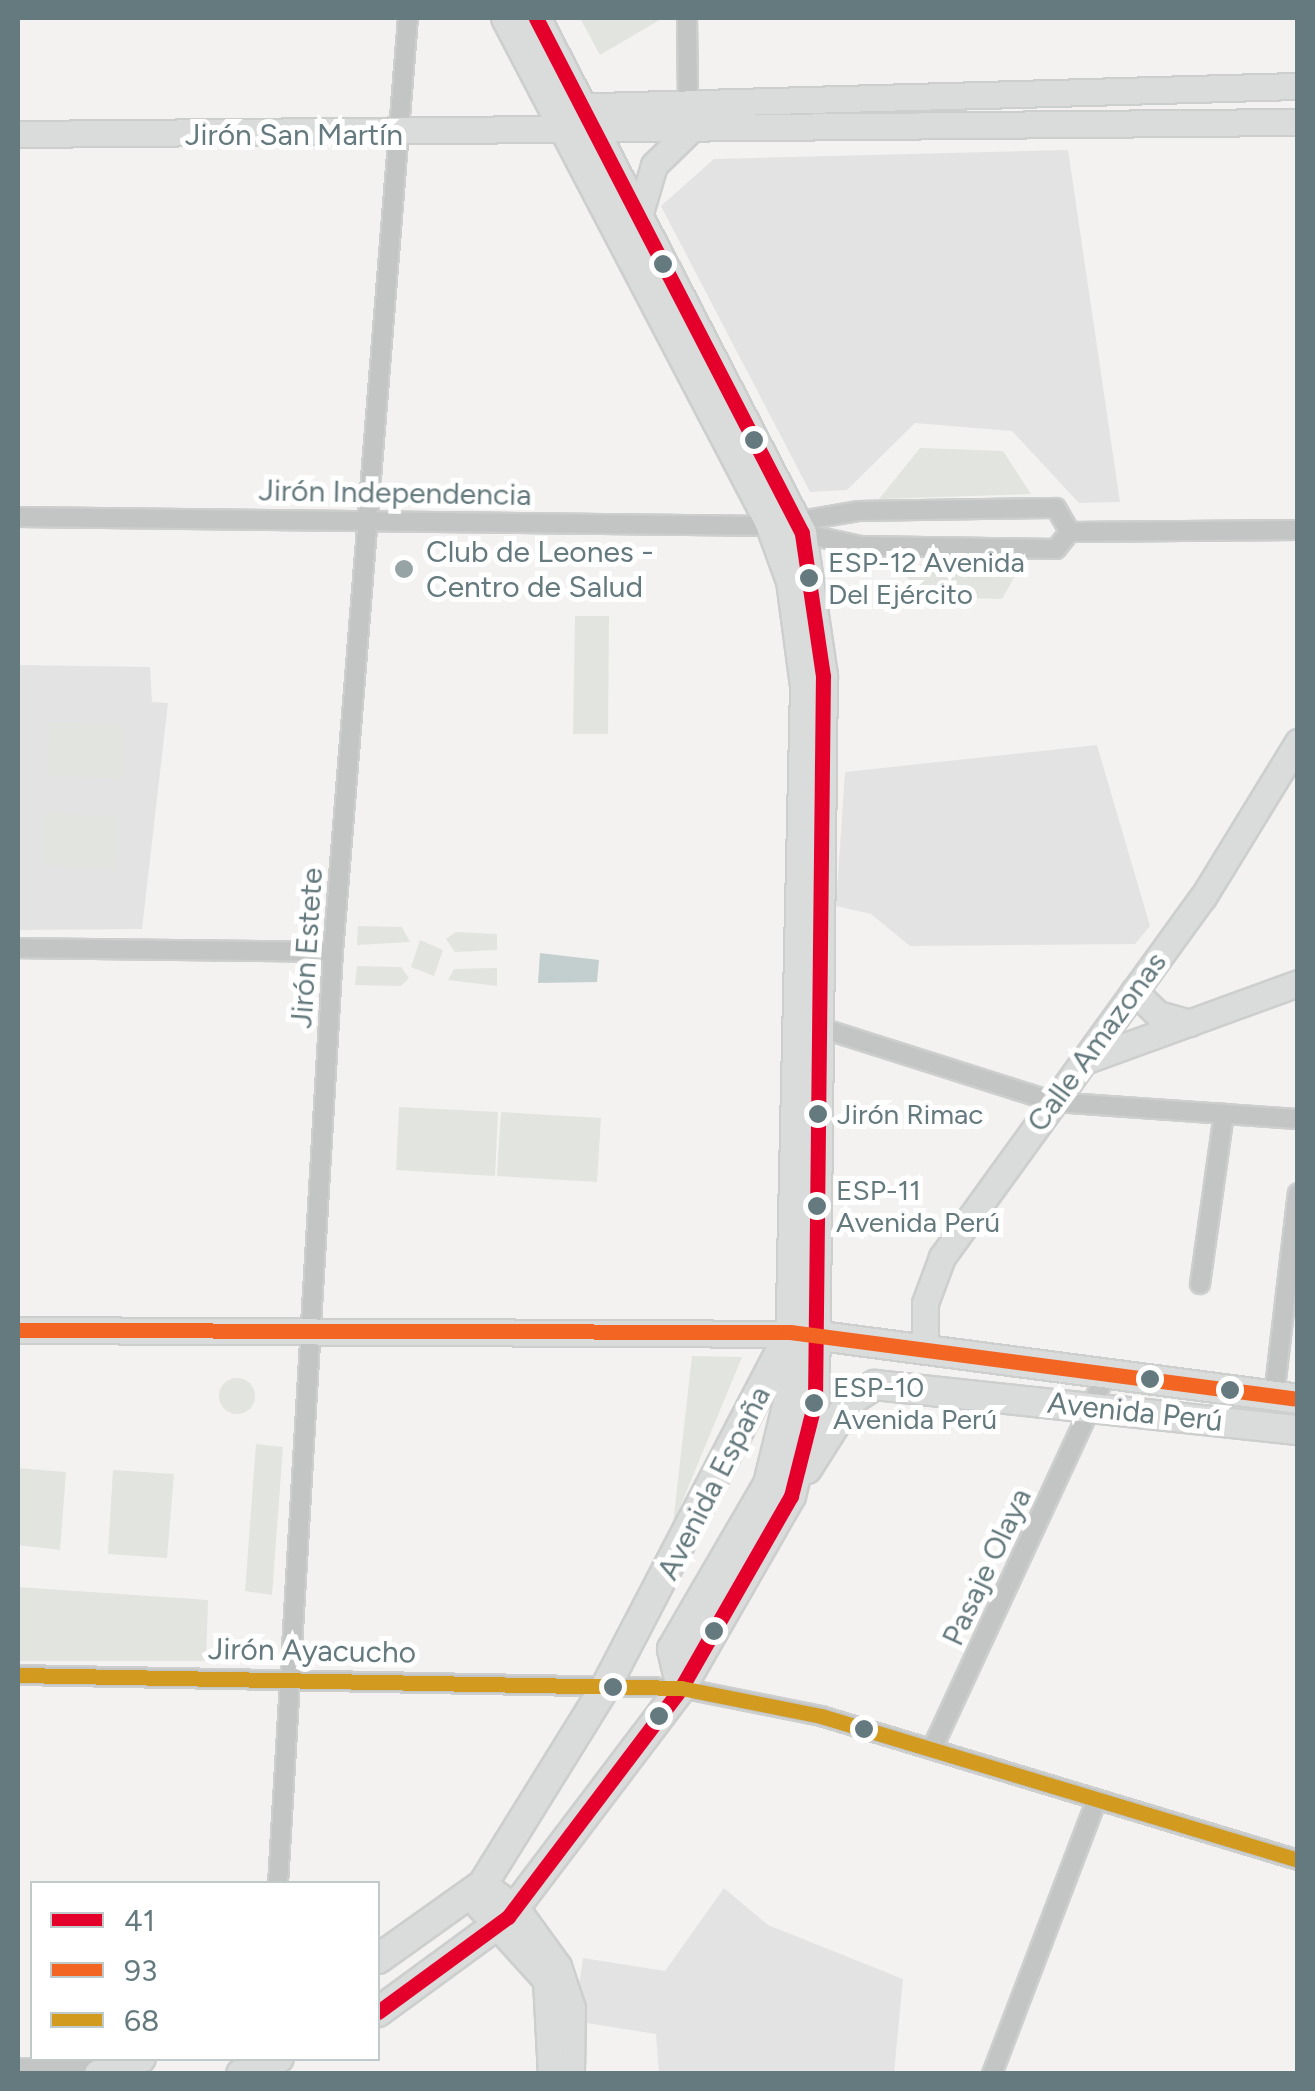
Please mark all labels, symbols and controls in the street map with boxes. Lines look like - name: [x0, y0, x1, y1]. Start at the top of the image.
- street label: Jirón San Martín: [185, 117, 403, 153]
- unlabelled marker: [653, 254, 673, 274]
- unlabelled marker: [744, 430, 764, 450]
- street label: Jirón Independencia: [258, 473, 532, 513]
- place label: Club de Leones - Centro de Salud: [426, 534, 654, 604]
- place label: ESP-12 Avenida Del Ejército: [828, 545, 1025, 611]
- marker: Club de Leones - Centro de Salud: [391, 556, 417, 582]
- marker: ESP-12 Avenida Del Ejército: [799, 568, 819, 588]
- street label: Jirón Estete: [283, 866, 331, 1030]
- street label: Calle Amazonas: [1020, 945, 1174, 1139]
- place label: Jirón Rimac: [837, 1097, 983, 1131]
- marker: Jirón Rimac: [808, 1104, 828, 1124]
- place label: ESP-11 Avenida Perú: [836, 1173, 1000, 1239]
- marker: ESP-11 Avenida Perú: [807, 1196, 827, 1216]
- unlabelled marker: [1140, 1369, 1160, 1389]
- place label: ESP-10 Avenida Perú: [833, 1370, 997, 1436]
- street label: Avenida España: [650, 1380, 778, 1586]
- unlabelled marker: [1220, 1380, 1240, 1400]
- street label: Avenida Perú: [1046, 1385, 1224, 1439]
- marker: ESP-10 Avenida Perú: [804, 1393, 824, 1413]
- street label: Pasaje Olaya: [935, 1483, 1039, 1651]
- unlabelled marker: [704, 1621, 724, 1641]
- street label: Jirón Ayacucho: [208, 1631, 416, 1671]
- unlabelled marker: [603, 1677, 623, 1697]
- unlabelled marker: [649, 1706, 669, 1726]
- unlabelled marker: [854, 1719, 874, 1739]
- legend: [30, 1881, 380, 2061]
- text: 41: [124, 1902, 155, 1939]
- text: 93: [124, 1952, 157, 1989]
- text: 68: [124, 2002, 159, 2039]

